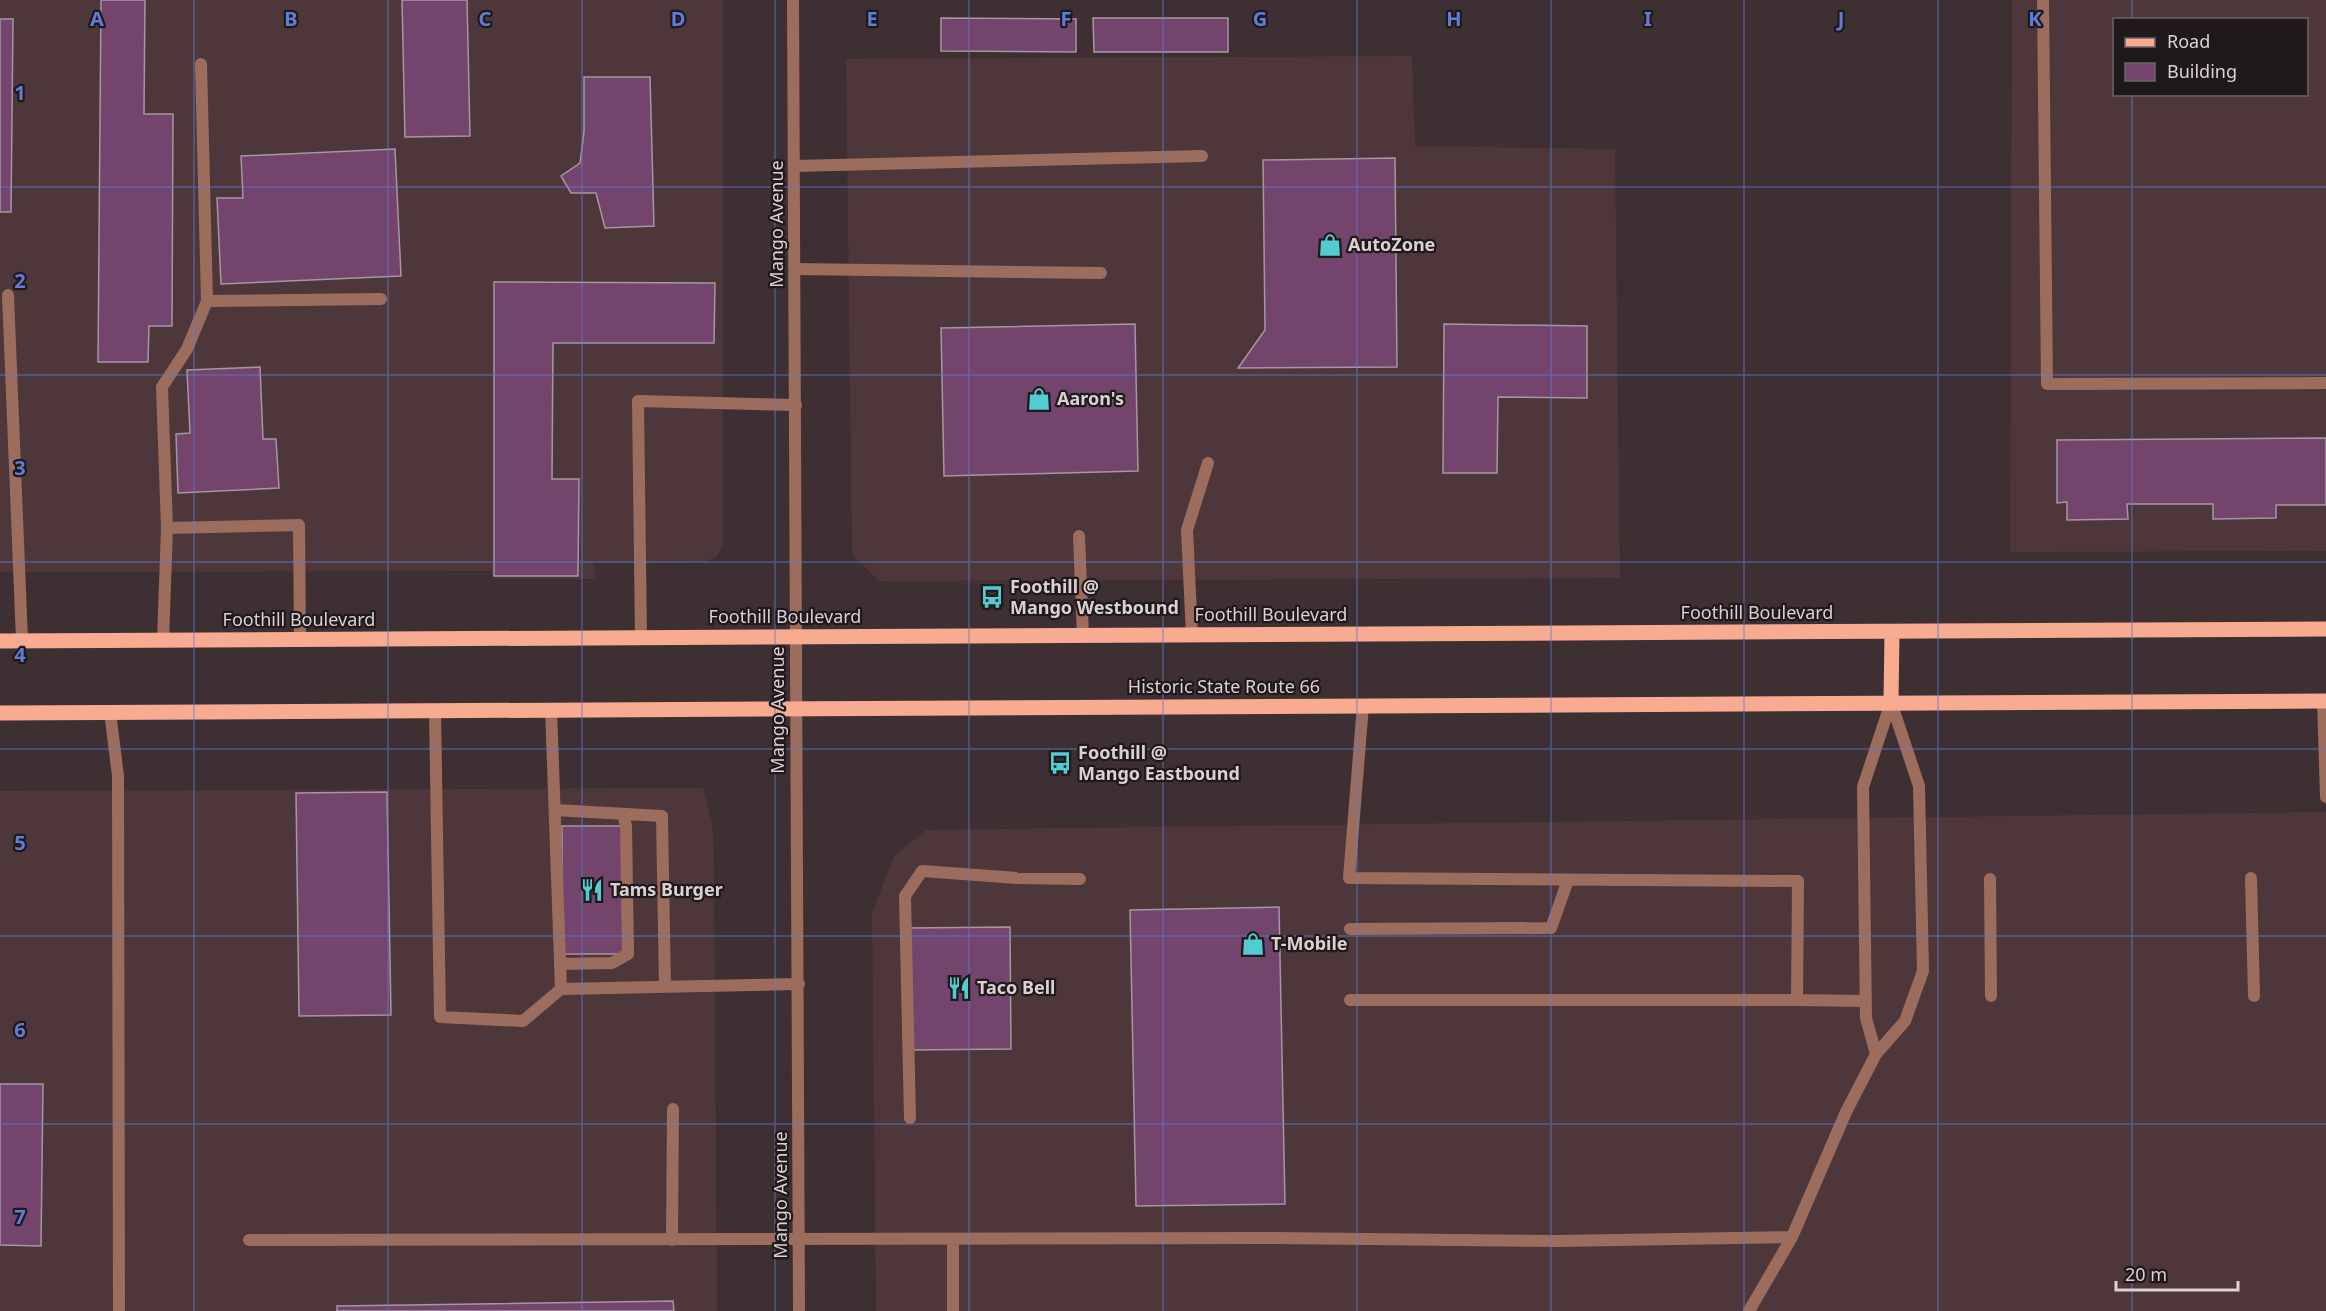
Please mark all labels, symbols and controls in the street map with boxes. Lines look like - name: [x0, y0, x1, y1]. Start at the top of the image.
- text: A: [90, 5, 104, 32]
- text: B: [284, 5, 298, 32]
- text: C: [479, 5, 492, 32]
- text: D: [671, 5, 685, 32]
- text: E: [866, 5, 878, 32]
- text: F: [1061, 5, 1071, 32]
- text: G: [1253, 5, 1267, 32]
- text: H: [1446, 5, 1462, 32]
- text: I: [1644, 5, 1652, 32]
- text: J: [1836, 5, 1844, 32]
- text: K: [2028, 5, 2042, 32]
- legend: [2113, 18, 2308, 96]
- text: Road: [2167, 29, 2210, 53]
- text: Building: [2167, 59, 2237, 83]
- text: 1: [14, 79, 26, 106]
- street label: Mango Avenue: [764, 160, 788, 288]
- shop icon: AutoZone: [1317, 232, 1343, 258]
- place label: AutoZone: [1348, 232, 1435, 256]
- text: 2: [14, 267, 26, 294]
- shop icon: Aaron's: [1026, 386, 1052, 412]
- place label: Aaron's: [1057, 386, 1124, 410]
- text: 3: [14, 454, 26, 481]
- place label: Foothill @ Mango Westbound: [1010, 574, 1179, 619]
- bus stop icon: Foothill @ Mango Westbound: [979, 584, 1005, 610]
- street label: Foothill Boulevard: [1681, 600, 1833, 624]
- street label: Foothill Boulevard: [1195, 602, 1347, 626]
- street label: Foothill Boulevard: [709, 604, 861, 628]
- street label: Foothill Boulevard: [223, 607, 375, 631]
- text: 4: [14, 641, 26, 668]
- street label: Mango Avenue: [765, 646, 789, 774]
- street label: Historic State Route 66: [1128, 674, 1320, 698]
- place label: Foothill @ Mango Eastbound: [1078, 740, 1240, 785]
- bus stop icon: Foothill @ Mango Eastbound: [1047, 750, 1073, 776]
- text: 5: [14, 829, 26, 856]
- restaurant icon: Tams Burger: [579, 877, 605, 903]
- place label: Tams Burger: [610, 877, 723, 901]
- shop icon: T-Mobile: [1240, 931, 1266, 957]
- place label: T-Mobile: [1271, 931, 1348, 955]
- restaurant icon: Taco Bell: [946, 975, 972, 1001]
- place label: Taco Bell: [977, 975, 1055, 999]
- text: 6: [14, 1016, 26, 1043]
- street label: Mango Avenue: [768, 1131, 792, 1259]
- text: 7: [14, 1203, 26, 1230]
- scale bar: [2116, 1254, 2238, 1292]
- text: 20 m: [2125, 1262, 2167, 1286]

